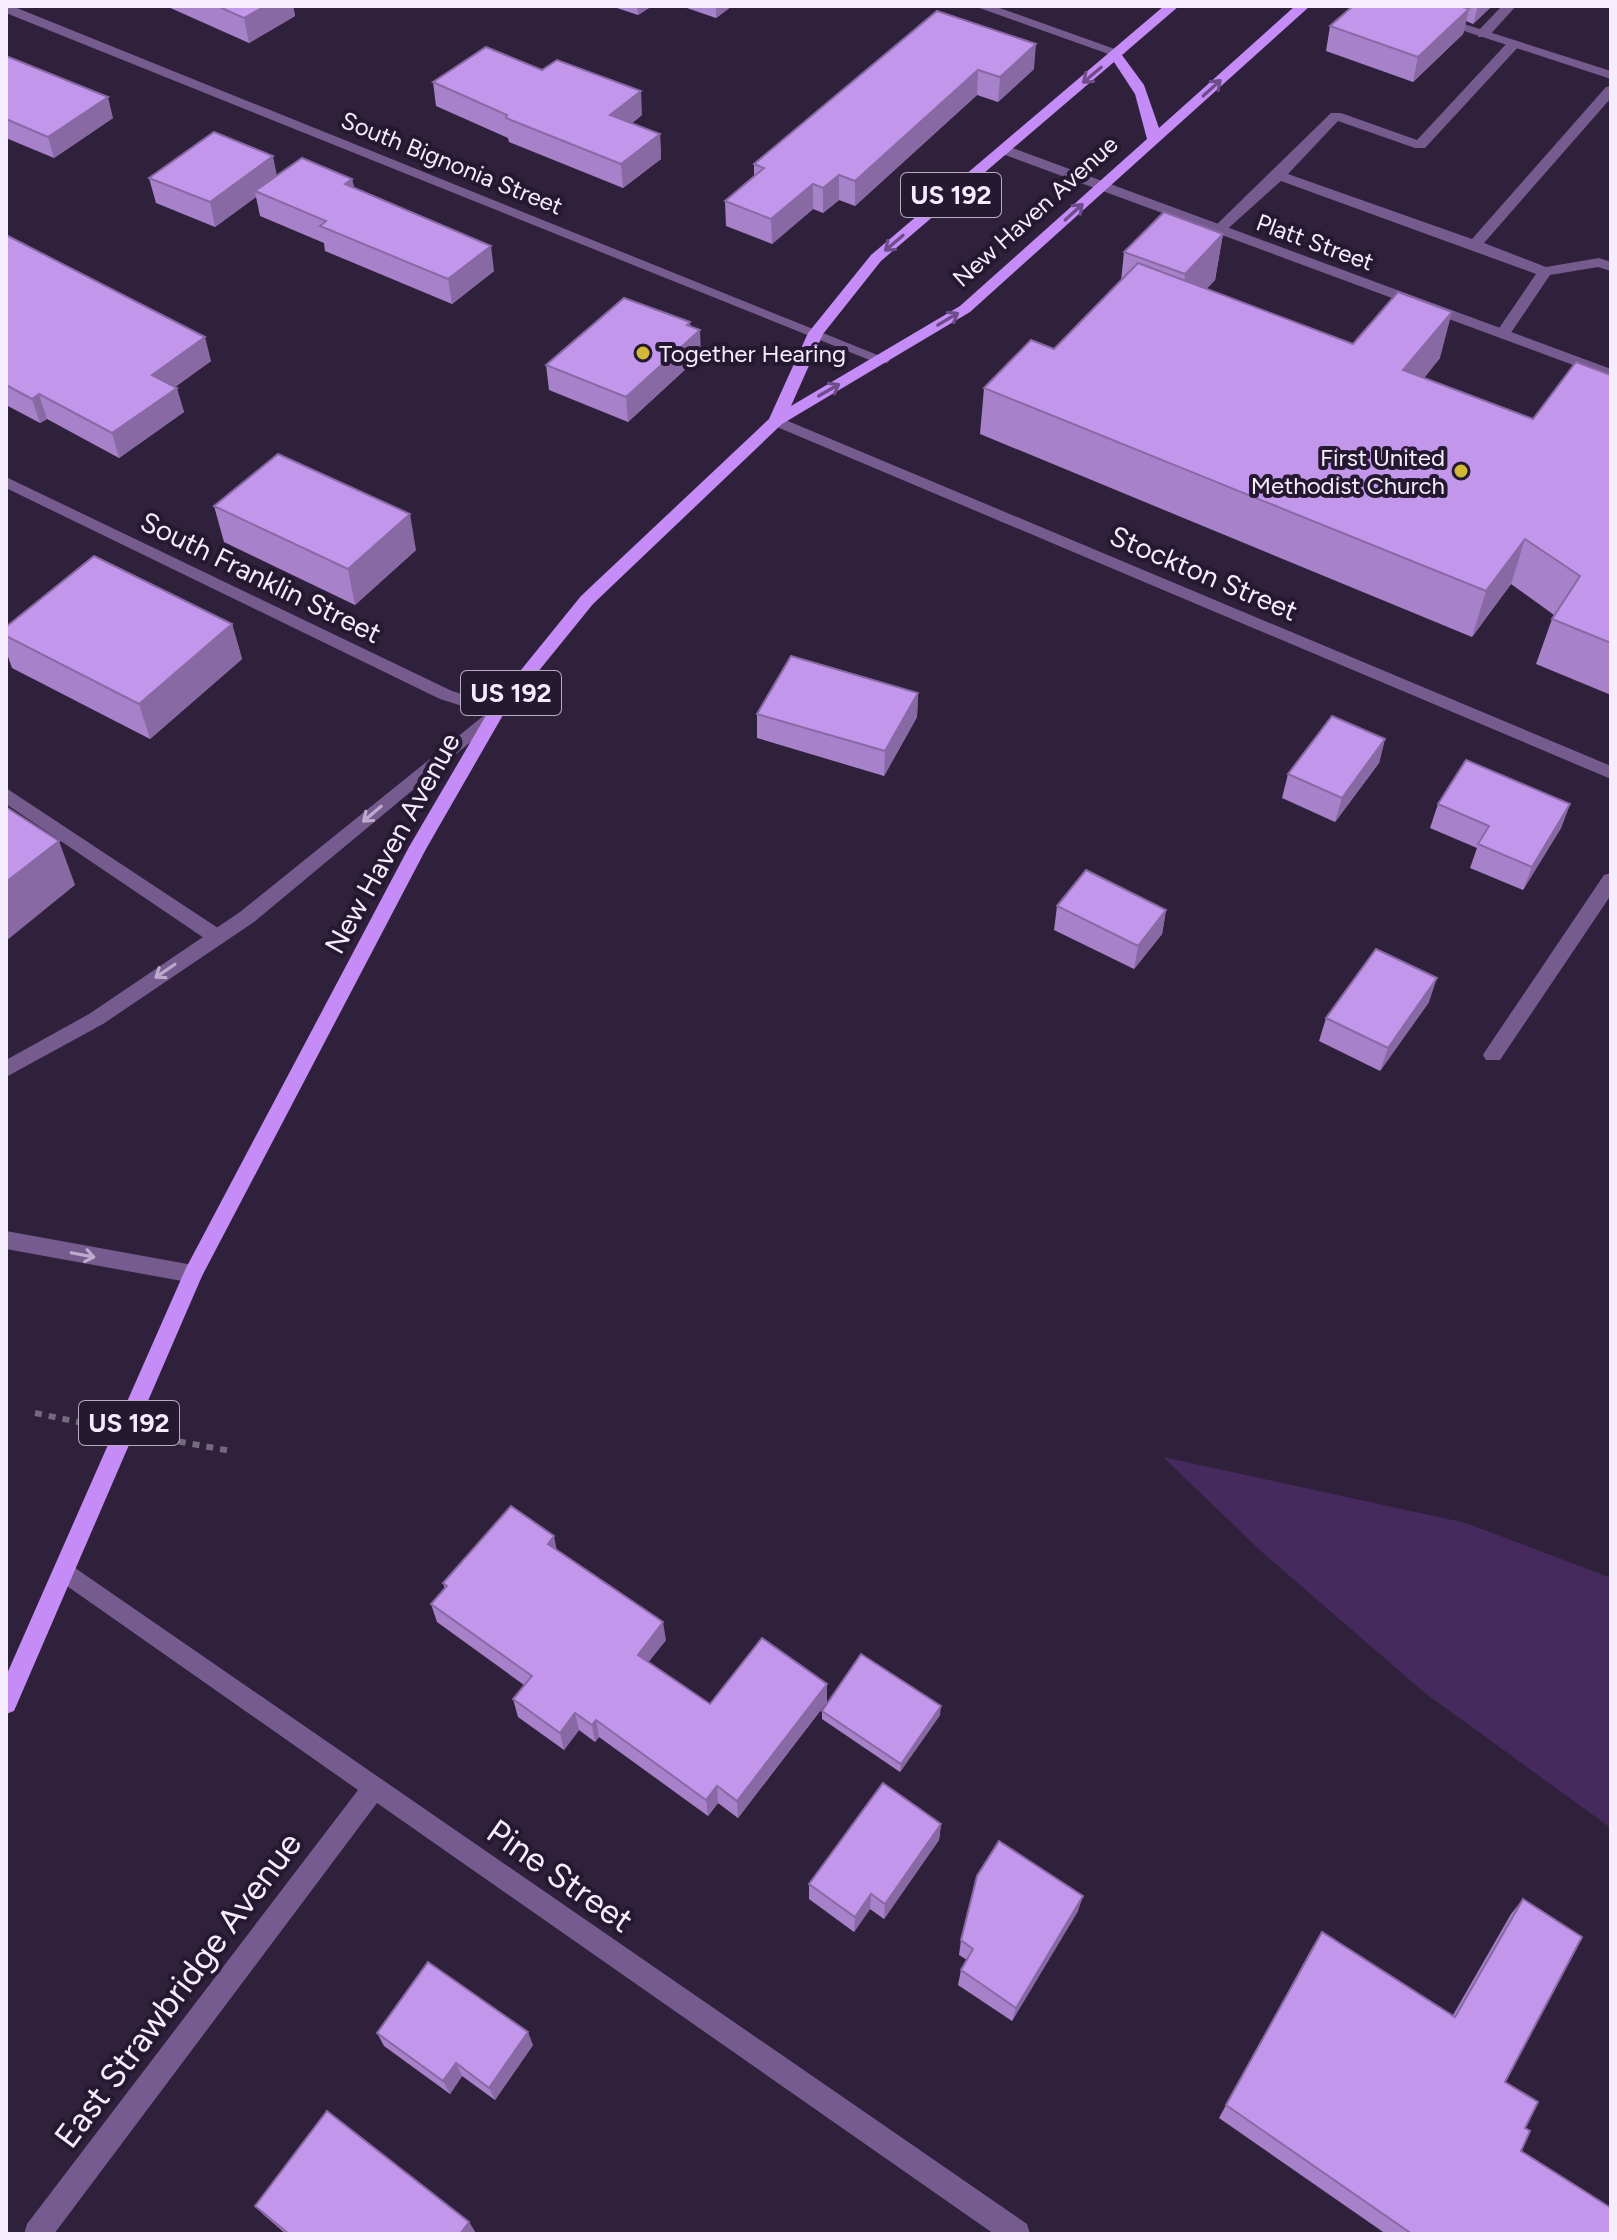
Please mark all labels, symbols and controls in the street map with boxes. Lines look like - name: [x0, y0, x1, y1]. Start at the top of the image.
- one-way arrow: [1083, 66, 1103, 84]
- one-way arrow: [1202, 79, 1222, 97]
- street label: South Bignonia Street: [337, 105, 567, 221]
- street label: New Haven Avenue: [947, 129, 1123, 293]
- road number: US 192: [901, 173, 1001, 217]
- one-way arrow: [1063, 203, 1083, 221]
- street label: Platt Street: [1252, 207, 1378, 277]
- one-way arrow: [884, 234, 905, 252]
- one-way arrow: [936, 311, 959, 327]
- place label: Together Hearing: [659, 339, 846, 368]
- marker: Together Hearing: [634, 344, 652, 362]
- one-way arrow: [817, 382, 840, 398]
- place label: First United Methodist Church: [1251, 443, 1445, 500]
- marker: First United Methodist Church: [1452, 462, 1470, 480]
- street label: South Franklin Street: [135, 504, 387, 650]
- street label: Stockton Street: [1105, 518, 1303, 628]
- road number: US 192: [461, 671, 561, 715]
- street label: New Haven Avenue: [317, 727, 467, 959]
- one-way arrow: [362, 805, 383, 823]
- one-way arrow: [155, 963, 177, 979]
- one-way arrow: [69, 1248, 95, 1263]
- road number: US 192: [79, 1401, 179, 1445]
- street label: Pine Street: [479, 1811, 641, 1941]
- street label: East Strawbridge Avenue: [46, 1824, 310, 2156]

